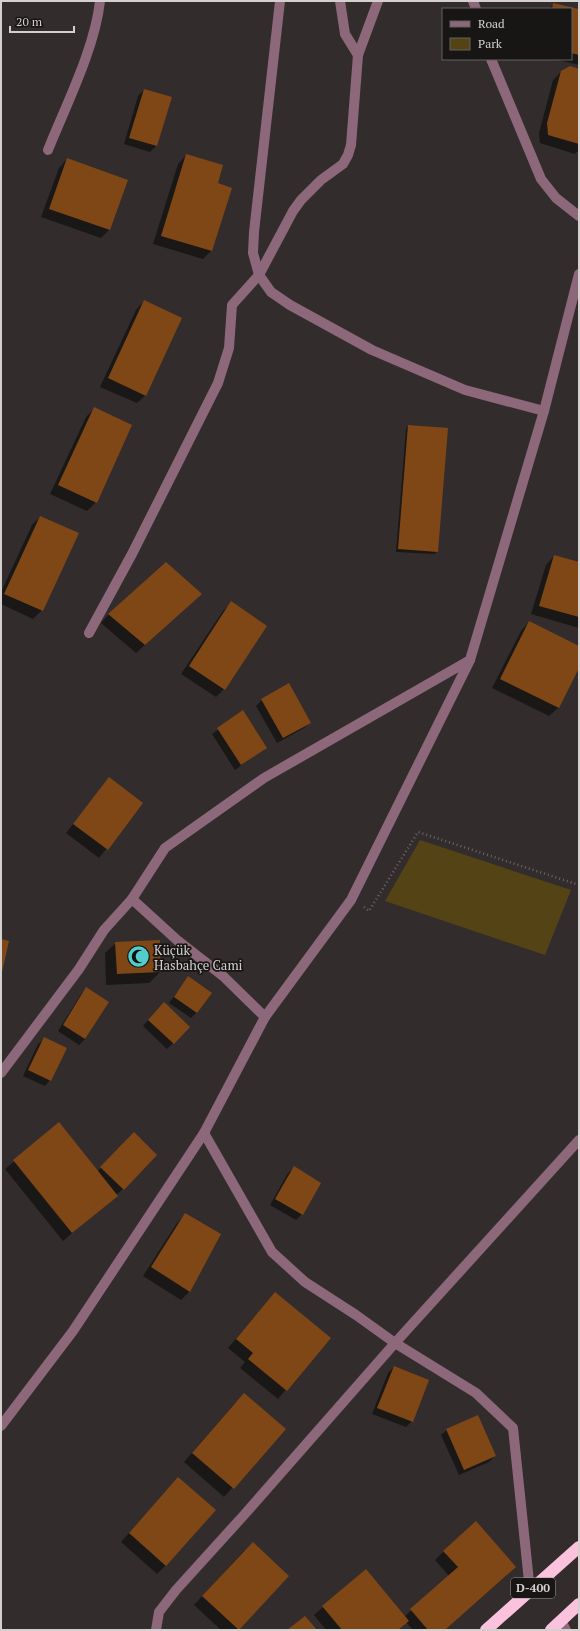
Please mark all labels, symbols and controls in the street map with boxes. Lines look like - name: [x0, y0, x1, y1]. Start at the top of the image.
- scale bar: [10, 8, 74, 34]
- legend: [442, 8, 572, 60]
- text: 20 m: [16, 14, 43, 29]
- text: Road: [478, 16, 505, 31]
- text: Park: [478, 36, 503, 51]
- place label: Küçük Hasbahçe Cami: [154, 941, 243, 974]
- mosque icon: Küçük Hasbahçe Cami: [125, 944, 151, 970]
- road number: D-400: [511, 1578, 555, 1598]

